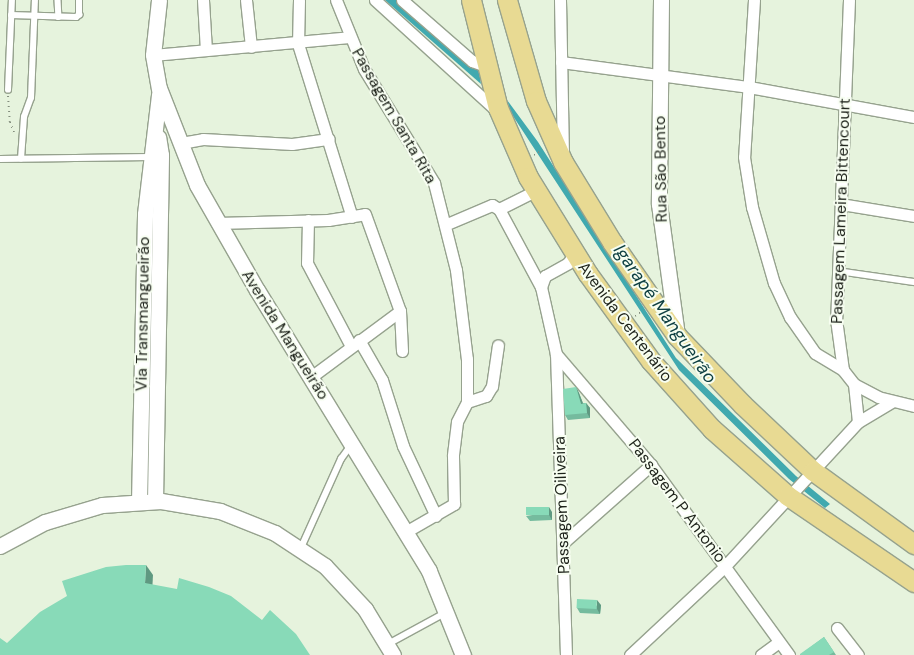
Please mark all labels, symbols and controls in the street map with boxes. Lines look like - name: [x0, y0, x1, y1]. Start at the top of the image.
- street label: Passagem Santa Rita: [347, 45, 441, 187]
- street label: Passagem Lameira Bittencourt: [827, 98, 855, 324]
- street label: Rua São Bento: [650, 115, 672, 223]
- street label: Via Transmangueirão: [132, 237, 154, 391]
- water label: Igarapé Mangueirão: [609, 240, 721, 388]
- street label: Avenida Centenário: [574, 258, 676, 386]
- street label: Avenida Mangueirão: [237, 267, 333, 403]
- street label: Passagem P Antonio: [624, 435, 730, 567]
- street label: Passagem Oiliveira: [550, 436, 574, 574]

